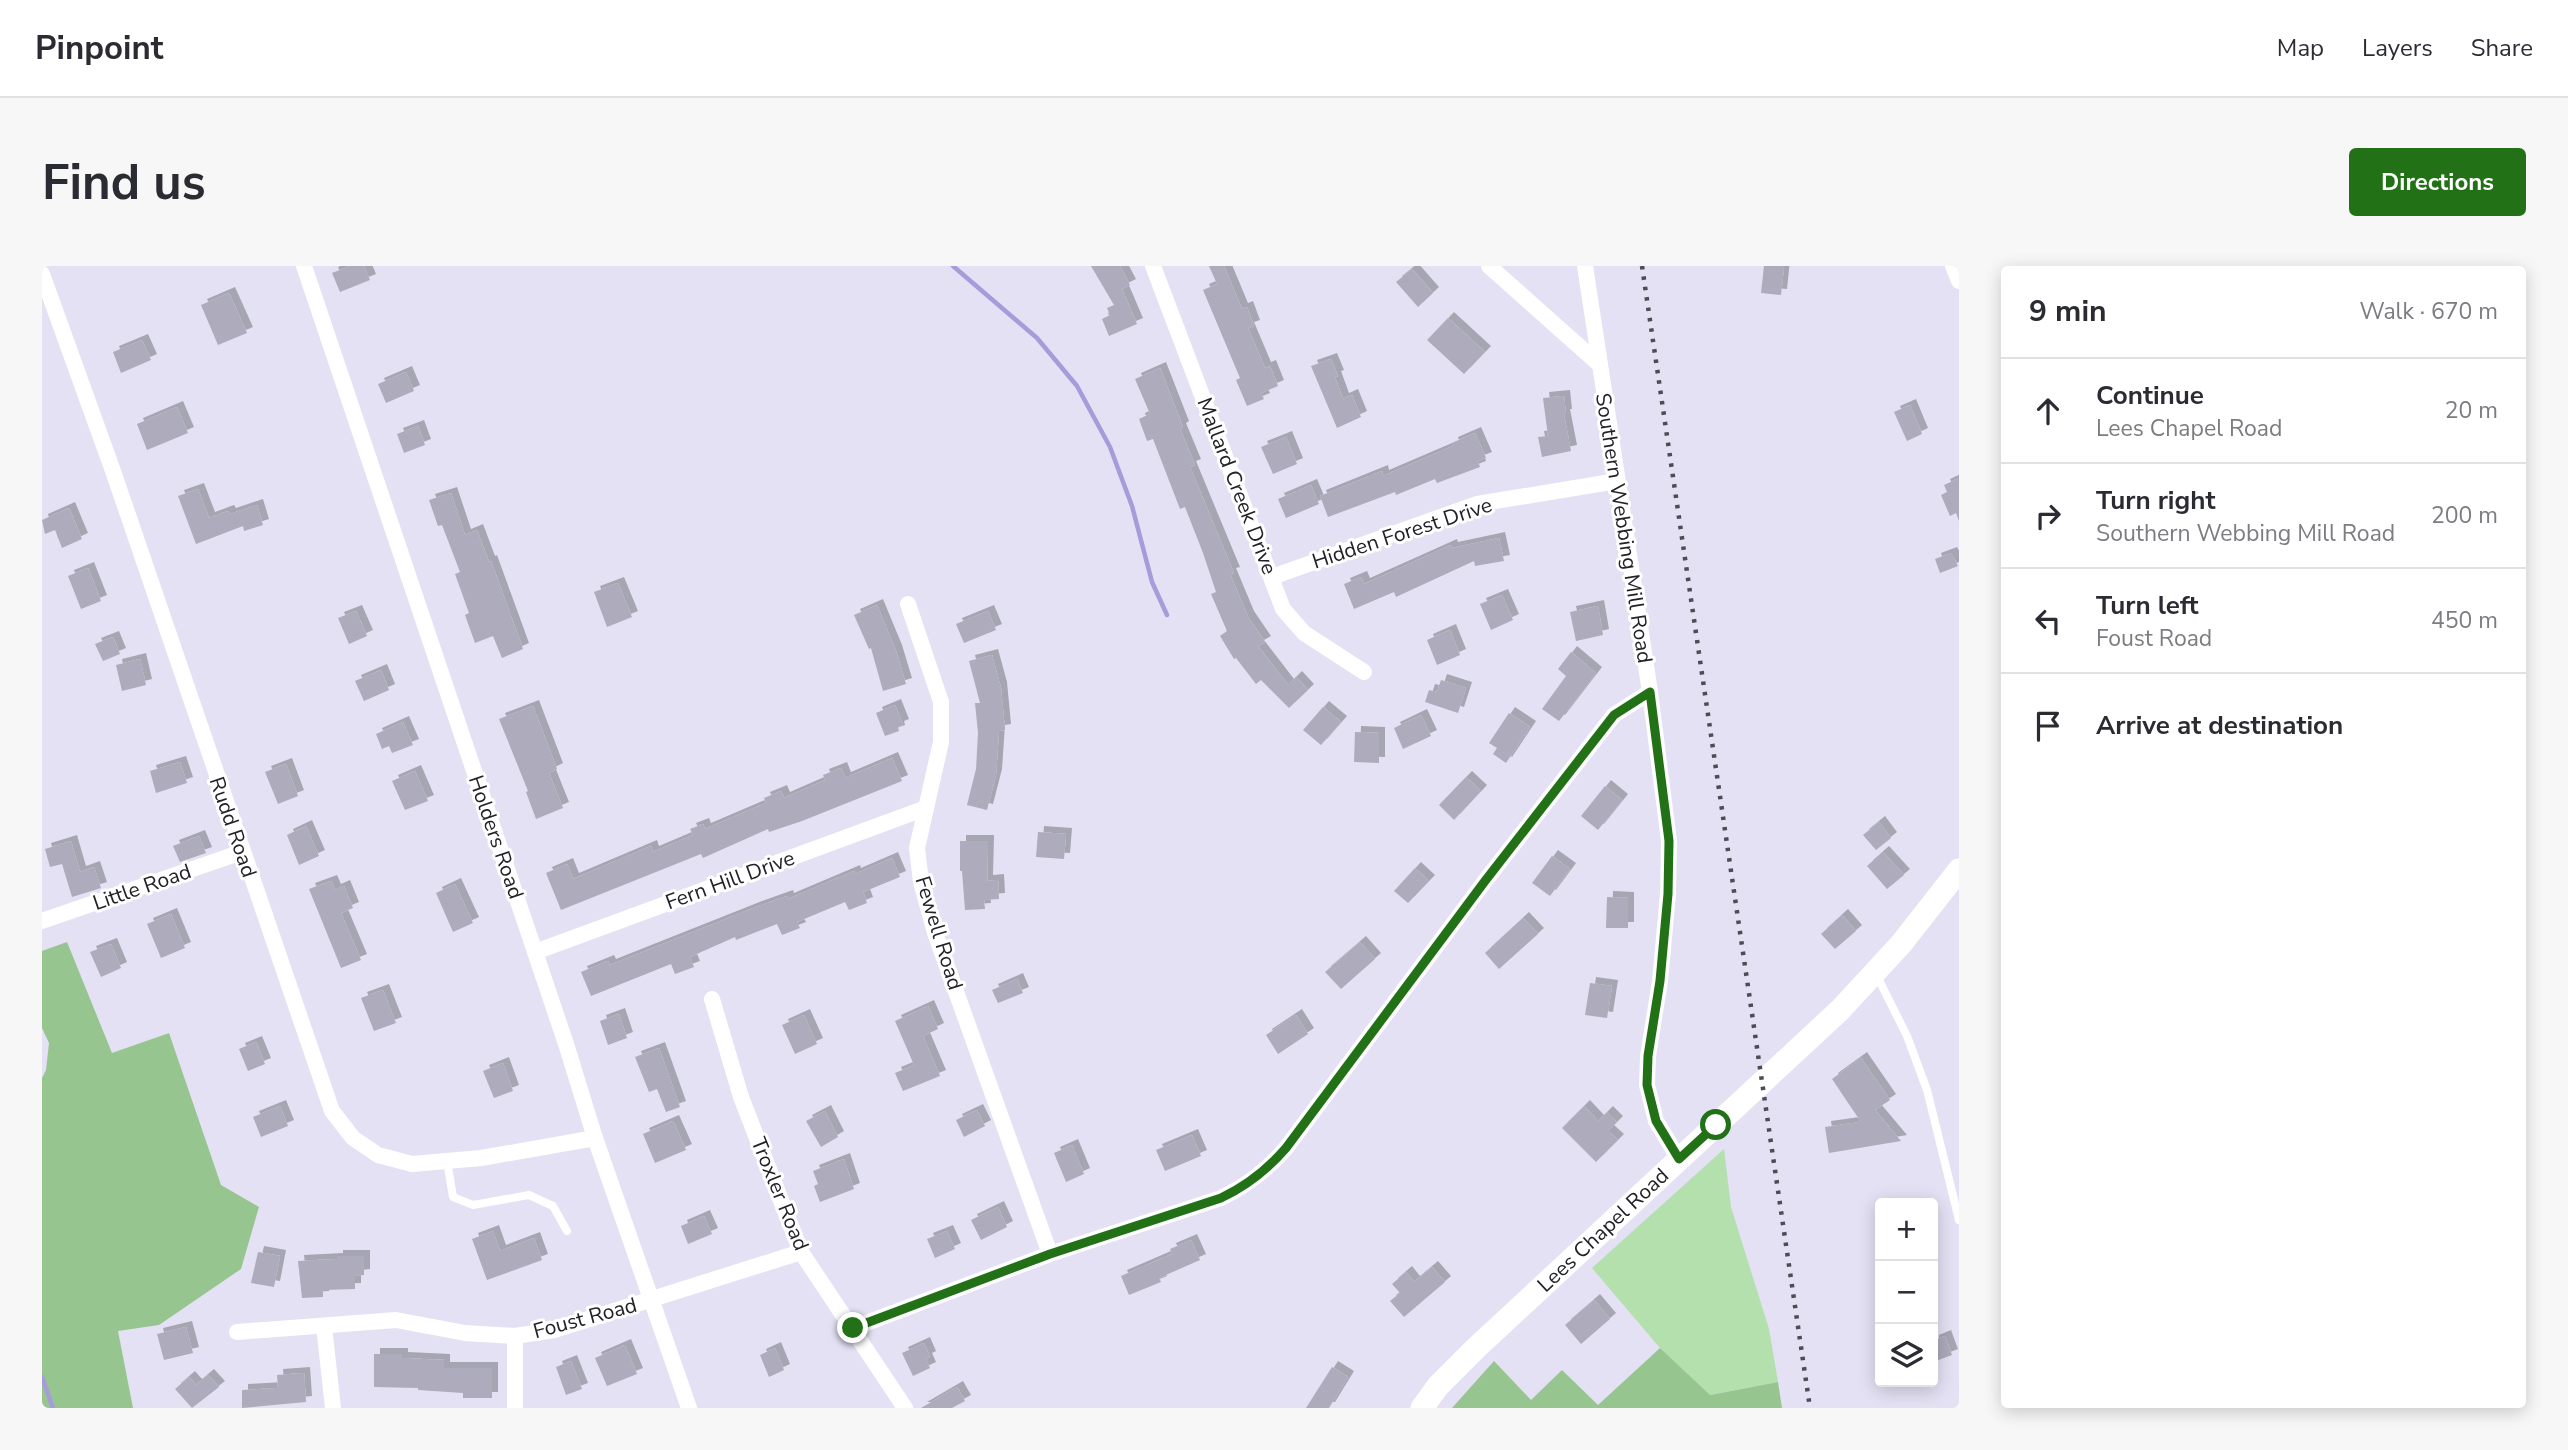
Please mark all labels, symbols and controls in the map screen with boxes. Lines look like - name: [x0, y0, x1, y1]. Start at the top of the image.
- text: Pinpoint: [35, 26, 163, 71]
- text: Map: [2277, 32, 2324, 64]
- text: Layers: [2362, 32, 2433, 64]
- text: Share: [2471, 32, 2533, 64]
- button: Directions: [2349, 148, 2526, 216]
- text: Find us: [42, 149, 206, 216]
- text: 9 min: [2029, 291, 2107, 332]
- text: Walk · 670 m: [2359, 296, 2498, 327]
- text: Continue: [2096, 378, 2204, 413]
- street label: Southern Webbing Mill Road: [1589, 391, 1659, 665]
- icon: ahead: [2029, 392, 2067, 430]
- street label: Mallard Creek Drive: [1190, 394, 1284, 578]
- text: 20 m: [2445, 395, 2498, 426]
- text: Lees Chapel Road: [2096, 413, 2282, 444]
- text: Turn right: [2096, 483, 2215, 518]
- street label: Hidden Forest Drive: [1308, 491, 1496, 575]
- icon: right: [2029, 497, 2067, 535]
- text: 200 m: [2431, 500, 2498, 531]
- text: Southern Webbing Mill Road: [2096, 518, 2395, 549]
- text: Turn left: [2096, 588, 2199, 623]
- icon: left: [2029, 602, 2067, 640]
- text: 450 m: [2431, 605, 2498, 636]
- text: Foust Road: [2096, 623, 2212, 654]
- icon: arrive: [2029, 707, 2067, 745]
- text: Arrive at destination: [2096, 708, 2343, 743]
- street label: Holders Road: [462, 771, 530, 903]
- street label: Rudd Road: [203, 773, 263, 881]
- street label: Fern Hill Drive: [661, 844, 799, 916]
- street label: Little Road: [89, 857, 195, 917]
- street label: Fewell Road: [908, 873, 970, 993]
- route start: [1700, 1109, 1731, 1140]
- street label: Troxler Road: [745, 1133, 815, 1255]
- street label: Lees Chapel Road: [1531, 1162, 1675, 1298]
- map controls: [1875, 1198, 1938, 1387]
- button: +: [1875, 1198, 1938, 1261]
- button: −: [1875, 1261, 1938, 1324]
- street label: Foust Road: [530, 1291, 640, 1345]
- route end: [837, 1312, 868, 1343]
- button: layers: [1875, 1324, 1938, 1387]

